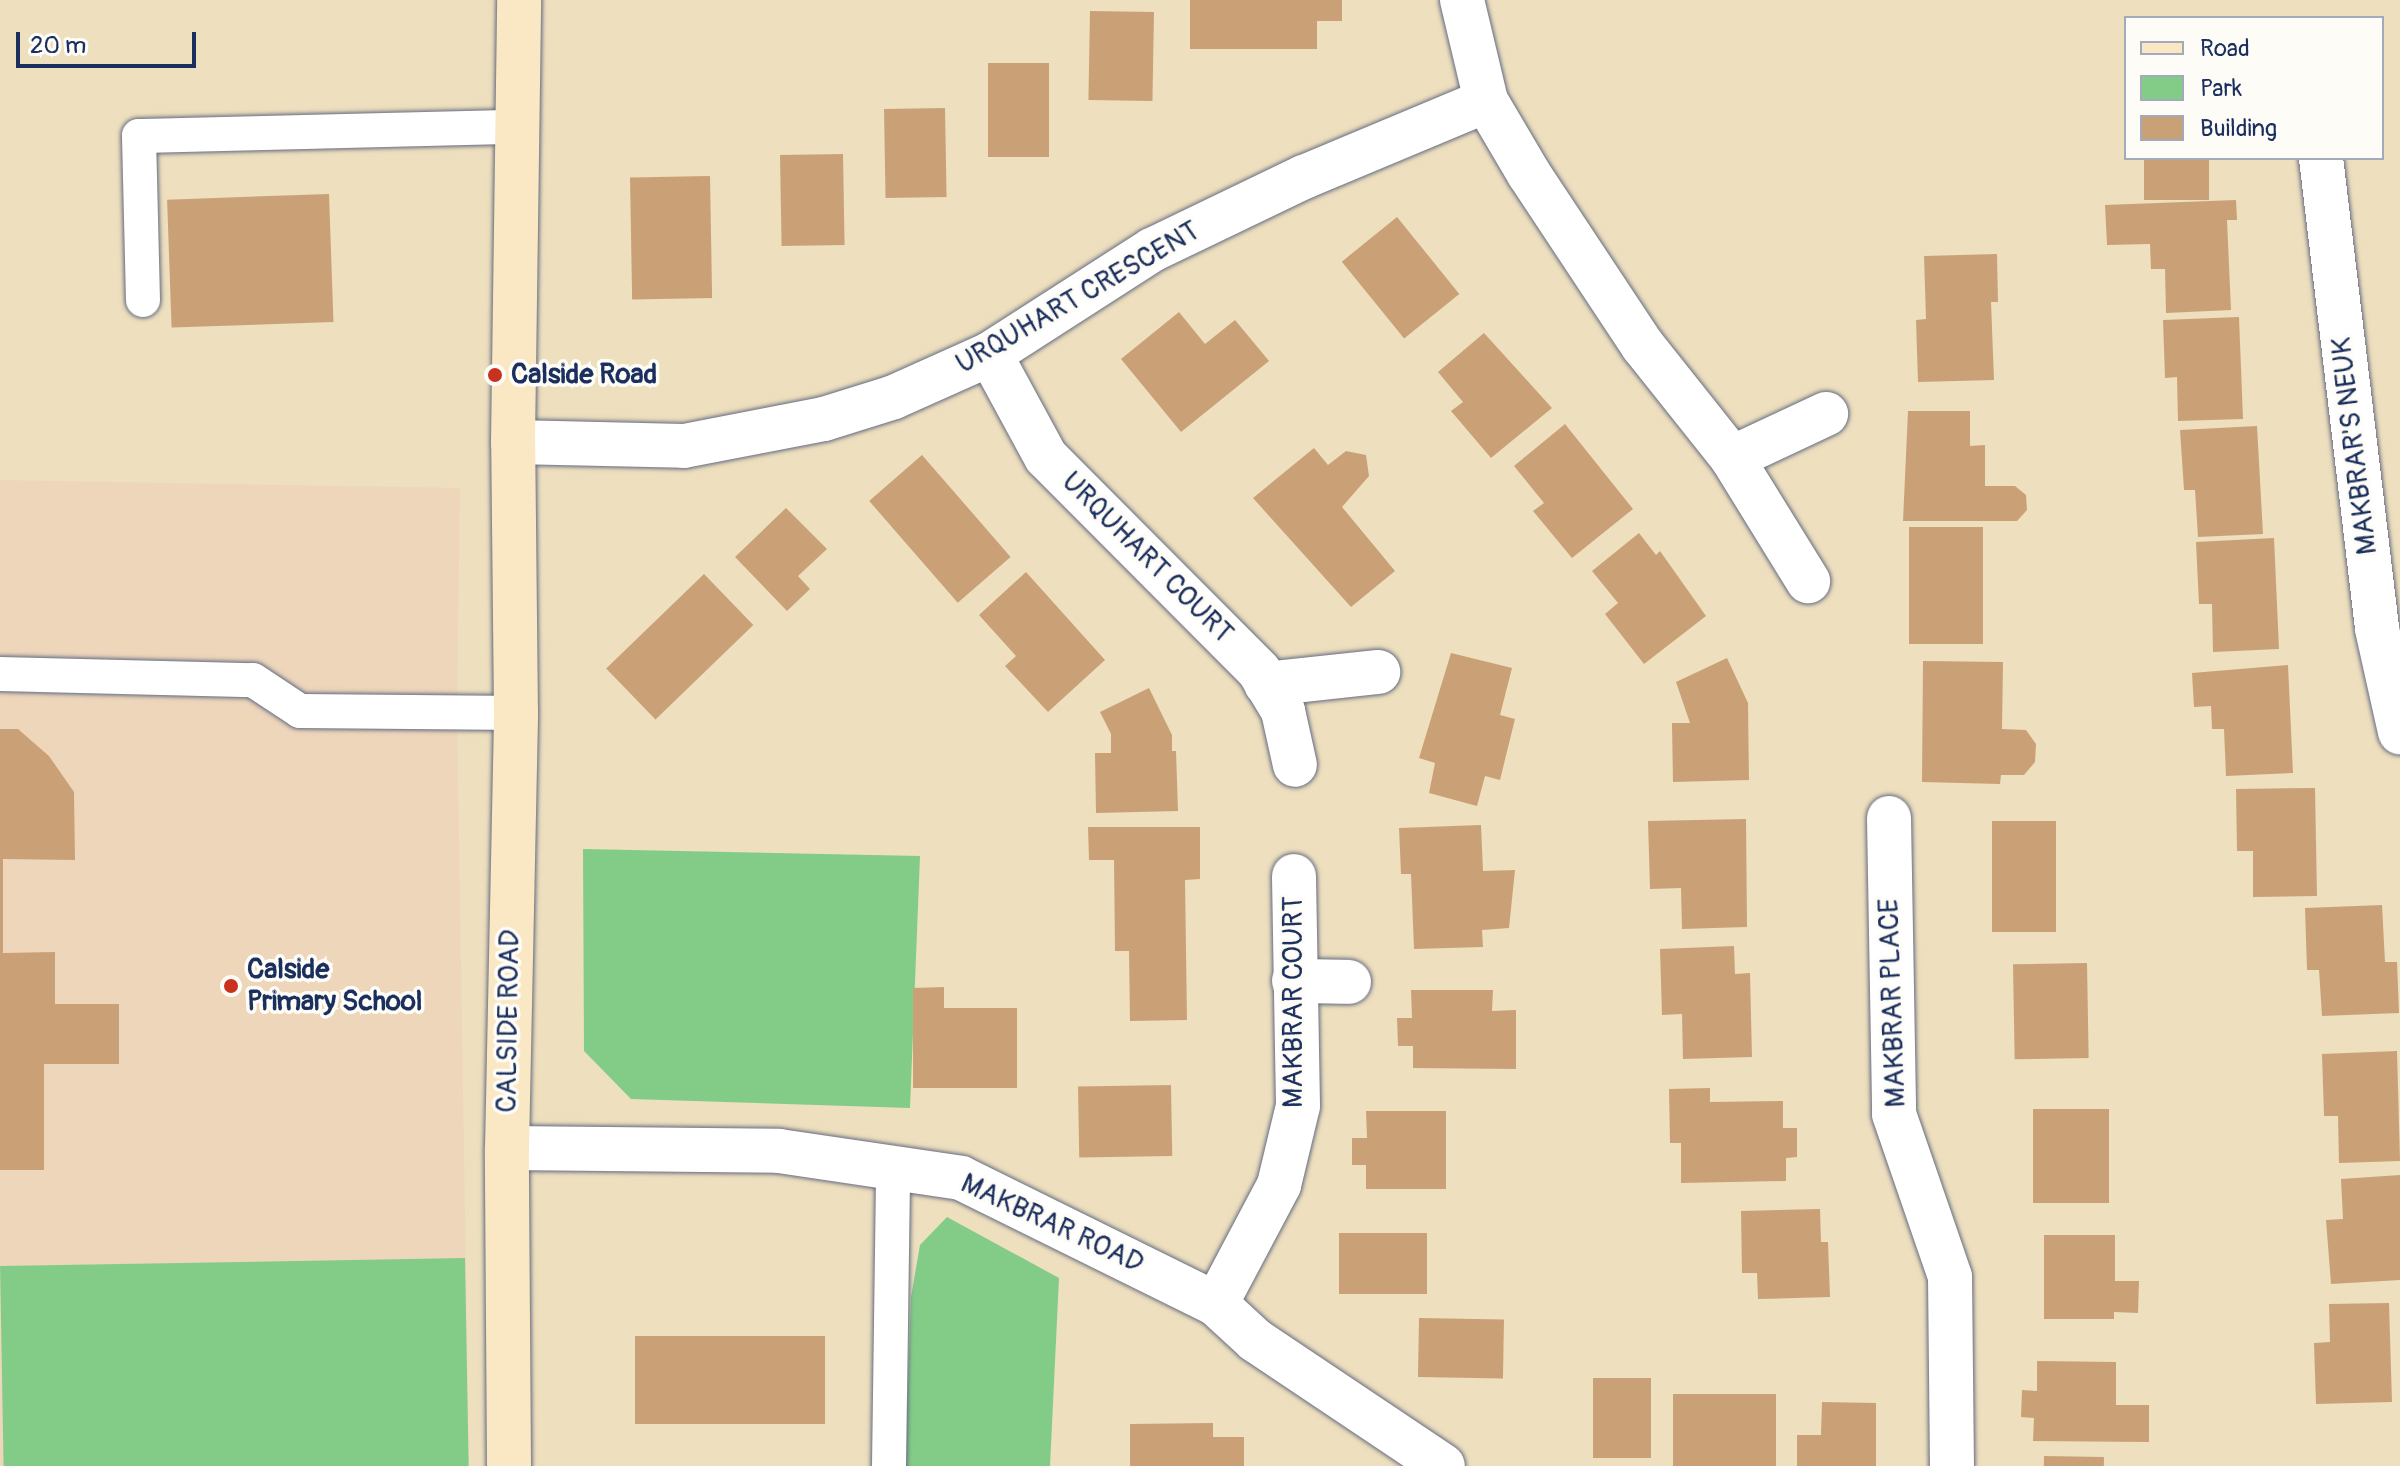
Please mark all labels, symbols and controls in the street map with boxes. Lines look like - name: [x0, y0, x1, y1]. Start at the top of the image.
- scale bar: [20, 16, 200, 66]
- legend: [2124, 16, 2384, 160]
- text: 20 m: [30, 31, 86, 60]
- text: Road: [2200, 34, 2250, 63]
- text: Park: [2200, 74, 2242, 103]
- text: Building: [2200, 114, 2277, 143]
- street label: URQUHART CRESCENT: [950, 215, 1206, 381]
- street label: MAKBRAR'S NEUK: [2325, 336, 2385, 556]
- place label: Calside Road: [511, 358, 657, 392]
- marker: Calside Road: [486, 366, 504, 384]
- street label: URQUHART COURT: [1054, 465, 1240, 651]
- street label: MAKBRAR COURT: [1277, 896, 1311, 1108]
- street label: MAKBRAR PLACE: [1873, 898, 1913, 1108]
- street label: CALSIDE ROAD: [491, 929, 527, 1113]
- place label: Calside Primary School: [247, 953, 423, 1019]
- marker: Calside Primary School: [222, 977, 240, 995]
- street label: MAKBRAR ROAD: [955, 1167, 1149, 1281]

